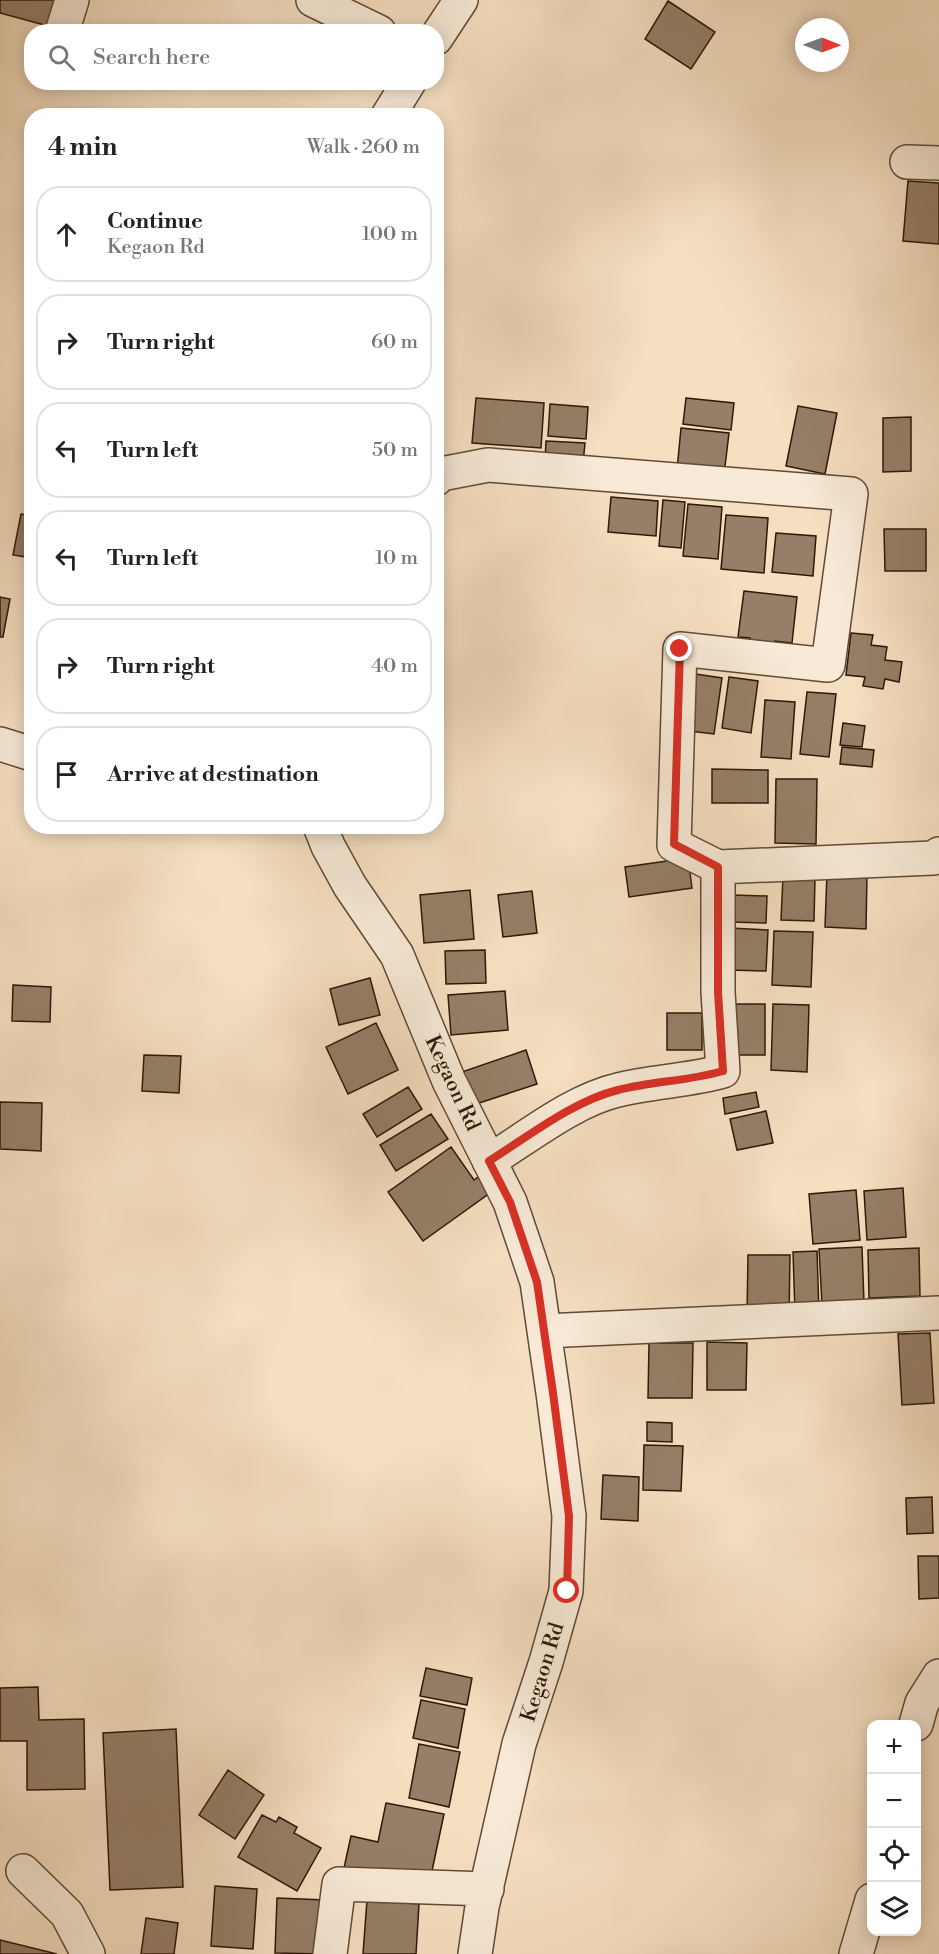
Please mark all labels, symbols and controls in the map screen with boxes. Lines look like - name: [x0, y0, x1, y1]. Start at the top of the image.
- north arrow: [795, 18, 849, 72]
- search box: [24, 24, 444, 90]
- icon: search: [45, 41, 78, 74]
- text: Search here: [93, 44, 210, 71]
- text: 4 min: [48, 131, 118, 163]
- text: Walk · 260 m: [307, 135, 420, 160]
- text: Continue: [107, 208, 203, 235]
- icon: ahead: [50, 218, 83, 251]
- text: 100 m: [362, 222, 418, 247]
- text: Kegaon Rd: [107, 235, 205, 260]
- icon: right: [50, 326, 83, 359]
- text: Turn right: [107, 329, 215, 356]
- text: 60 m: [371, 330, 418, 355]
- icon: left: [50, 434, 83, 467]
- text: Turn left: [107, 437, 198, 464]
- text: 50 m: [372, 438, 418, 463]
- icon: left: [50, 542, 83, 575]
- text: Turn left: [107, 545, 198, 572]
- text: 10 m: [375, 546, 418, 571]
- route end: [666, 635, 692, 661]
- icon: right: [50, 650, 83, 683]
- text: Turn right: [107, 653, 215, 680]
- text: 40 m: [371, 654, 418, 679]
- icon: arrive: [50, 758, 83, 791]
- text: Arrive at destination: [107, 761, 319, 788]
- street label: Kegaon Rd: [419, 1032, 486, 1135]
- route start: [553, 1577, 579, 1603]
- street label: Kegaon Rd: [516, 1619, 570, 1725]
- map controls: [867, 1720, 921, 1936]
- button: +: [867, 1720, 921, 1774]
- button: −: [867, 1774, 921, 1828]
- button: locate: [867, 1828, 921, 1882]
- button: layers: [867, 1882, 921, 1936]

